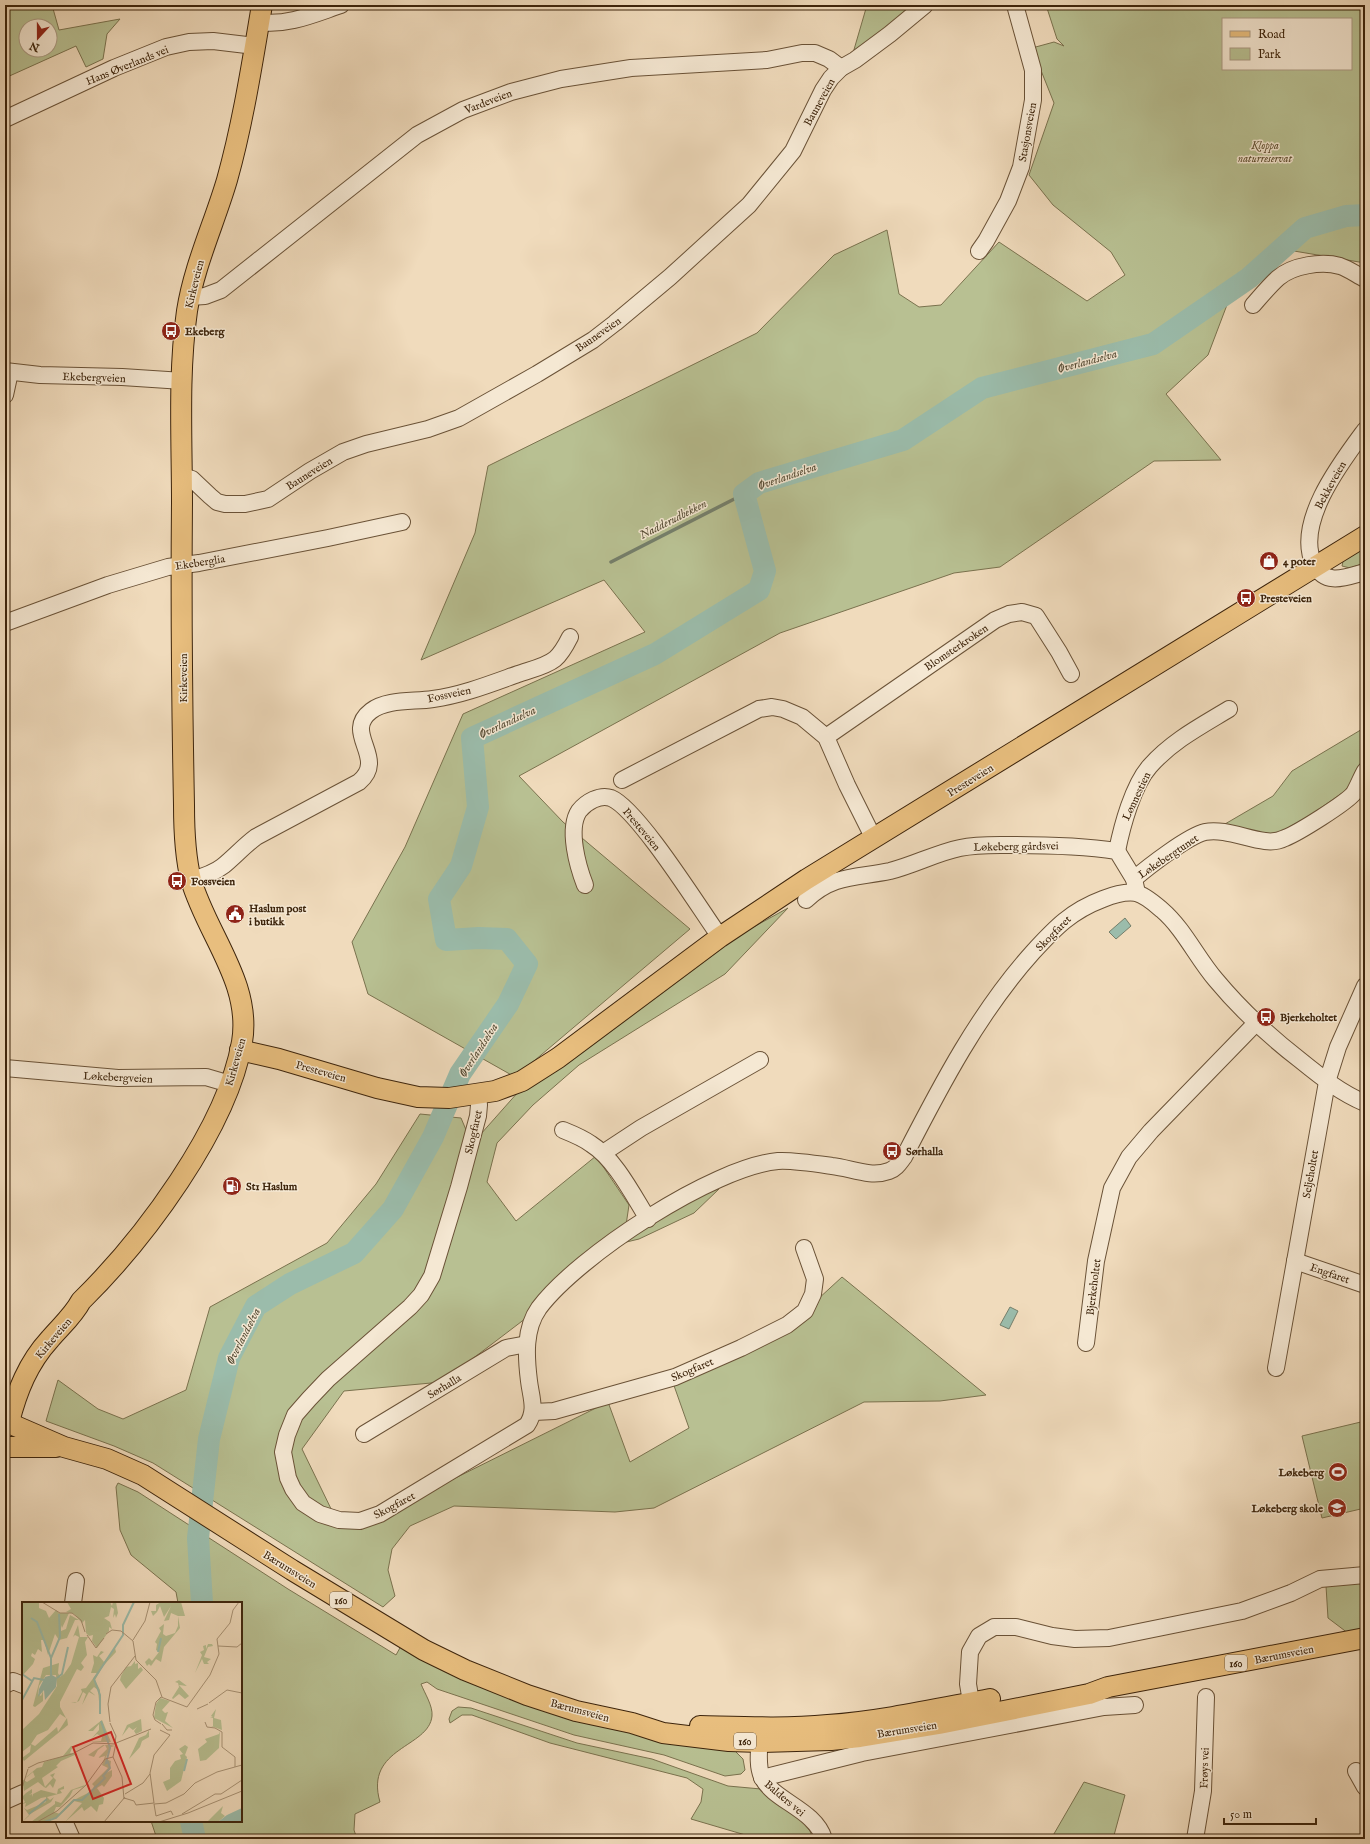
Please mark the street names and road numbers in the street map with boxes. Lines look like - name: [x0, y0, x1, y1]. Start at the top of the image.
- street label: Hans Øverlands vei: [84, 43, 171, 89]
- street label: Bauneveien: [801, 76, 839, 129]
- street label: Vardeveien: [462, 86, 514, 118]
- street label: Stasjonsveien: [1016, 101, 1040, 163]
- street label: Kirkeveien: [182, 258, 208, 310]
- street label: Bauneveien: [573, 314, 624, 356]
- street label: Ekebergveien: [62, 370, 126, 386]
- street label: Bauneveien: [284, 454, 336, 494]
- street label: Bekkeveien: [1312, 459, 1350, 512]
- street label: Ekeberglia: [174, 552, 226, 574]
- street label: Blomsterkroken: [922, 621, 991, 674]
- street label: Kirkeveien: [177, 653, 191, 703]
- street label: Fossveien: [426, 684, 472, 706]
- street label: Presteveien: [945, 761, 996, 801]
- street label: Lønnestien: [1120, 770, 1154, 823]
- street label: Presteveien: [619, 805, 663, 854]
- street label: Løkebergtunet: [1136, 831, 1202, 882]
- street label: Løkeberg gårdsvei: [973, 839, 1059, 855]
- street label: Skogfaret: [1033, 913, 1075, 955]
- street label: Kirkeveien: [222, 1036, 250, 1088]
- street label: Presteveien: [294, 1058, 348, 1086]
- street label: Løkebergveien: [83, 1069, 153, 1087]
- street label: Skogfaret: [462, 1109, 486, 1156]
- street label: Seljeholtet: [1300, 1149, 1322, 1199]
- street label: Bjerkeholtet: [1084, 1258, 1104, 1316]
- street label: Engfaret: [1308, 1261, 1352, 1287]
- street label: Kirkeveien: [33, 1315, 75, 1362]
- street label: Skogfaret: [669, 1355, 716, 1385]
- street label: Sørhalla: [425, 1371, 464, 1402]
- street label: Skogfaret: [371, 1489, 418, 1523]
- street label: Bærumsveien: [260, 1548, 319, 1592]
- road number: 160: [330, 1592, 352, 1608]
- street label: Bærumsveien: [1253, 1642, 1315, 1668]
- road number: 160: [1225, 1655, 1247, 1671]
- street label: Bærumsveien: [549, 1696, 611, 1726]
- street label: Bærumsveien: [876, 1718, 938, 1742]
- road number: 160: [734, 1733, 756, 1749]
- street label: Frøys vei: [1197, 1747, 1213, 1789]
- street label: Balders vei: [761, 1778, 808, 1820]

